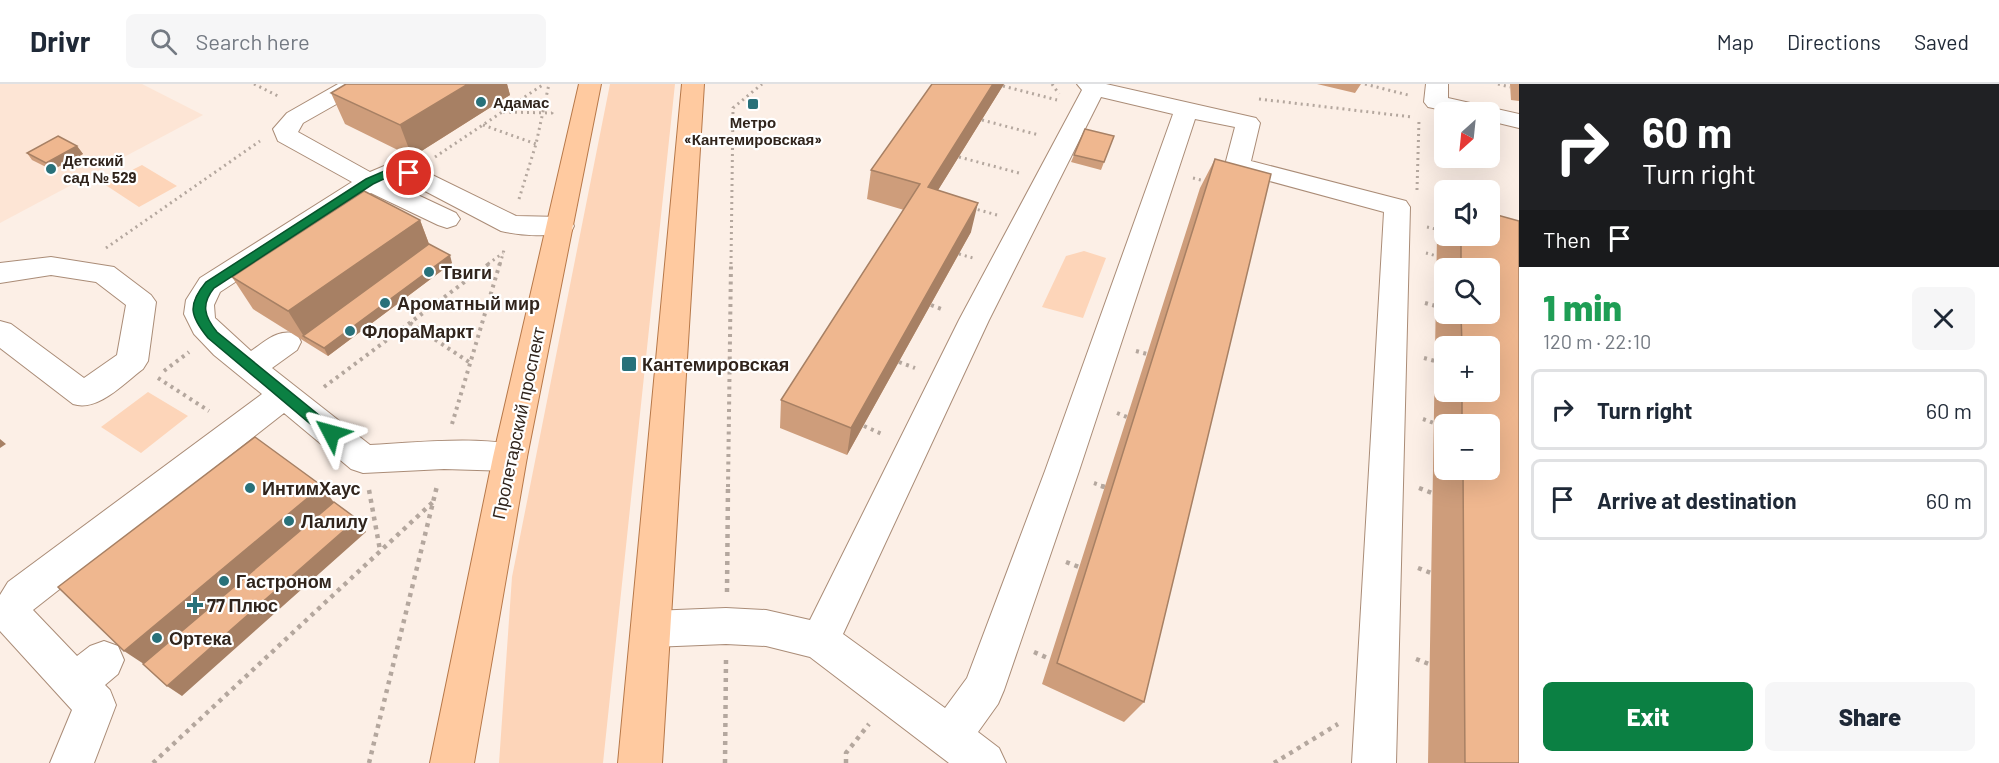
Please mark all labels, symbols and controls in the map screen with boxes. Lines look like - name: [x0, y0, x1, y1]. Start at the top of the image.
- search box: [126, 14, 546, 68]
- text: Drivr: [30, 24, 90, 58]
- icon: search: [147, 25, 180, 58]
- text: Search here: [195, 28, 310, 54]
- text: Map: [1717, 29, 1754, 54]
- text: Directions: [1787, 29, 1881, 54]
- text: Saved: [1914, 29, 1969, 54]
- place label: Адамас: [493, 93, 549, 111]
- marker: Адамас: [474, 95, 488, 109]
- marker: Метро «Кантемировская»: [746, 97, 760, 111]
- north arrow: [1434, 102, 1500, 168]
- map controls: [1434, 102, 1500, 480]
- text: 60 m: [1642, 106, 1732, 156]
- icon: right: [1543, 108, 1621, 186]
- place label: Метро «Кантемировская»: [684, 113, 822, 148]
- pin: [383, 147, 434, 198]
- place label: Детский сад № 529: [63, 151, 137, 186]
- icon: arrive: [392, 156, 425, 189]
- text: Turn right: [1642, 157, 1756, 189]
- marker: Детский сад № 529: [44, 162, 58, 176]
- button: sound: [1434, 180, 1500, 246]
- icon: arrive: [1603, 222, 1636, 255]
- text: Then: [1543, 226, 1591, 252]
- button: search: [1434, 258, 1500, 324]
- place label: Твиги: [441, 261, 492, 283]
- marker: Твиги: [422, 265, 436, 279]
- text: 1 min: [1543, 285, 1622, 328]
- button: close: [1912, 287, 1975, 350]
- place label: Ароматный мир: [397, 292, 540, 314]
- marker: Ароматный мир: [378, 296, 392, 310]
- place label: ФлораМаркт: [362, 320, 474, 342]
- marker: ФлораМаркт: [343, 324, 357, 338]
- street label: Пролетарский проспект: [487, 325, 549, 521]
- text: 120 m · 22:10: [1543, 329, 1651, 353]
- button: +: [1434, 336, 1500, 402]
- place label: Кантемировская: [642, 353, 789, 375]
- marker: Кантемировская: [620, 355, 638, 373]
- icon: right: [1546, 393, 1579, 426]
- text: Turn right: [1597, 397, 1692, 423]
- text: 60 m: [1926, 397, 1972, 423]
- position arrow: [299, 401, 363, 465]
- button: −: [1434, 414, 1500, 480]
- place label: ИнтимХаус: [262, 477, 361, 499]
- marker: ИнтимХаус: [243, 481, 257, 495]
- icon: arrive: [1546, 483, 1579, 516]
- text: Arrive at destination: [1597, 487, 1796, 513]
- text: 60 m: [1926, 487, 1972, 513]
- place label: Лалилу: [301, 510, 368, 532]
- marker: Лалилу: [282, 514, 296, 528]
- place label: Гастроном: [236, 570, 332, 592]
- marker: Гастроном: [217, 574, 231, 588]
- place label: 77 Плюс: [207, 594, 278, 616]
- marker: 77 Плюс: [188, 598, 202, 612]
- place label: Ортека: [169, 627, 233, 649]
- marker: Ортека: [150, 631, 164, 645]
- button: Exit: [1543, 682, 1753, 751]
- button: Share: [1765, 682, 1975, 751]

